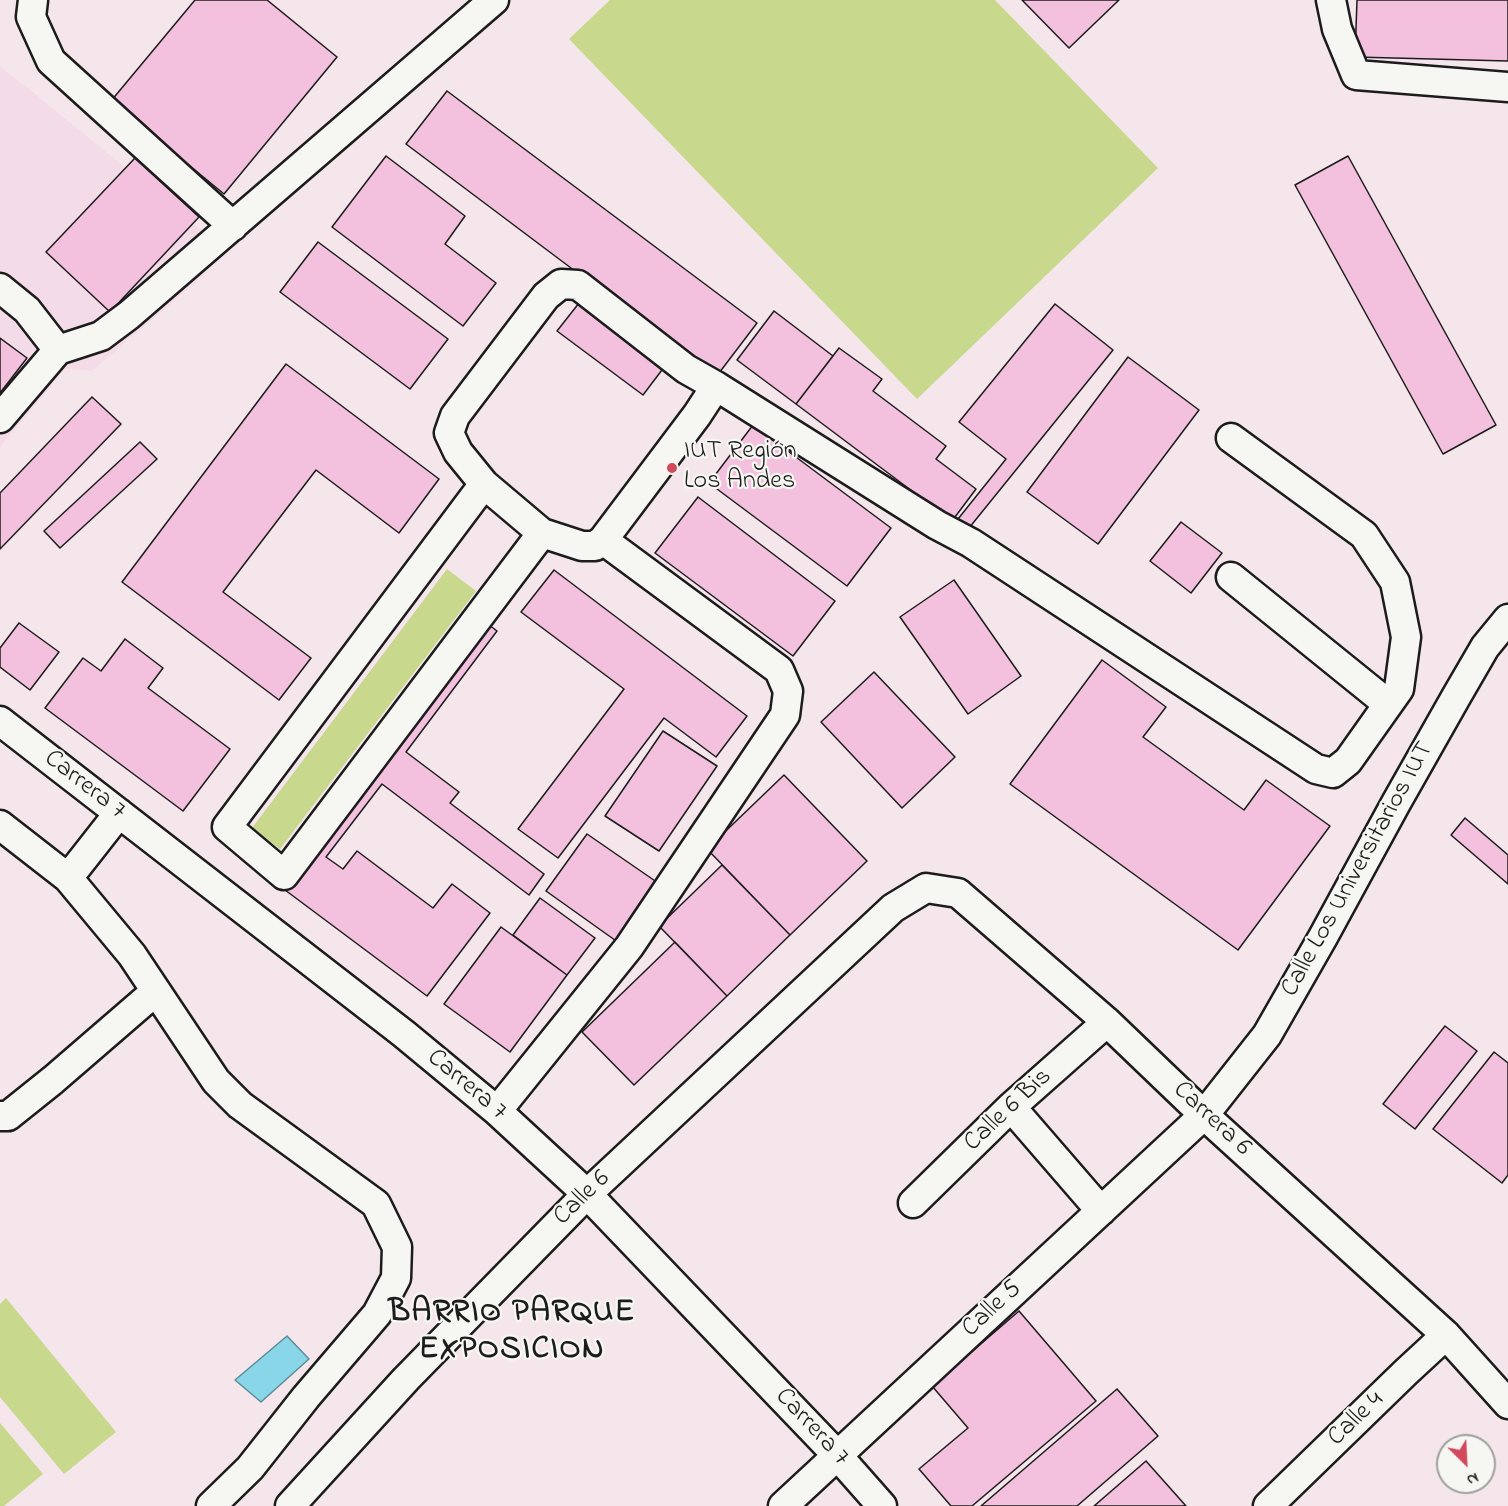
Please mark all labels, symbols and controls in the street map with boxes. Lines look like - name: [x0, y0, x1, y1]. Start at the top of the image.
- place label: IUT Región Los Andes: [684, 437, 797, 498]
- marker: IUT Región Los Andes: [665, 461, 679, 475]
- street label: Calle Los Universitarios IUT: [1276, 737, 1442, 1003]
- street label: Carrera 7: [37, 744, 131, 828]
- street label: Carrera 7: [419, 1043, 513, 1129]
- street label: Calle 6 Bis: [959, 1063, 1059, 1159]
- street label: Carrera 6: [1165, 1076, 1257, 1164]
- street label: Calle 6: [548, 1165, 618, 1233]
- street label: Calle 5: [957, 1275, 1029, 1345]
- district label: BARRIO PARQUE EXPOSICION: [388, 1296, 636, 1371]
- street label: Carrera 7: [767, 1382, 855, 1474]
- street label: Calle 4: [1322, 1386, 1392, 1454]
- north arrow: [1436, 1434, 1496, 1494]
- text: N: [1463, 1465, 1482, 1492]

